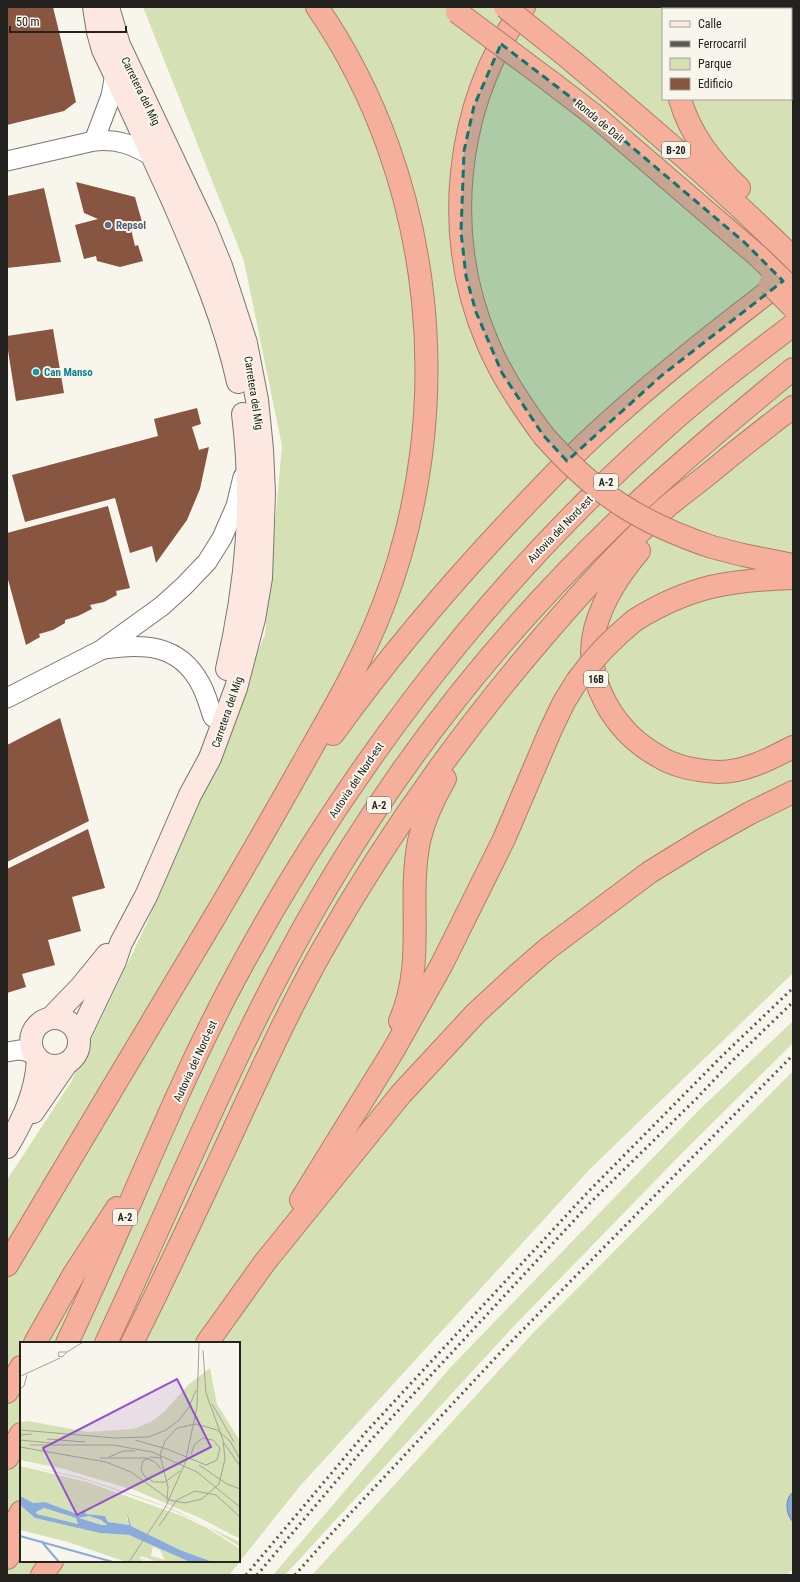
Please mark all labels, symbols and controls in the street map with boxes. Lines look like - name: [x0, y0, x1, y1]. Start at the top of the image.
- scale bar: [10, 8, 126, 34]
- legend: [662, 8, 792, 100]
- text: 50 m: [16, 15, 40, 29]
- text: Calle: [698, 17, 722, 31]
- text: Ferrocarril: [698, 37, 747, 51]
- street label: Carretera del Mig: [118, 55, 163, 128]
- text: Parque: [698, 57, 732, 71]
- text: Edificio: [698, 77, 733, 91]
- street label: Ronda de Dalt: [572, 97, 627, 146]
- road number: B-20: [662, 142, 690, 158]
- place label: Repsol: [116, 219, 146, 232]
- marker: Repsol: [103, 220, 113, 230]
- street label: Carretera del Mig: [241, 355, 266, 431]
- place label: Can Manso: [44, 366, 93, 379]
- marker: Can Manso: [31, 367, 41, 377]
- road number: A-2: [594, 474, 618, 490]
- street label: Autovia del Nord-est: [525, 493, 596, 566]
- road number: 16B: [584, 671, 608, 687]
- street label: Carretera del Mig: [209, 675, 246, 750]
- street label: Autovia del Nord-est: [326, 740, 386, 820]
- road number: A-2: [367, 797, 391, 813]
- street label: Autovia del Nord-est: [171, 1019, 220, 1104]
- road number: A-2: [113, 1209, 137, 1225]
- inset map: [20, 1342, 240, 1562]

